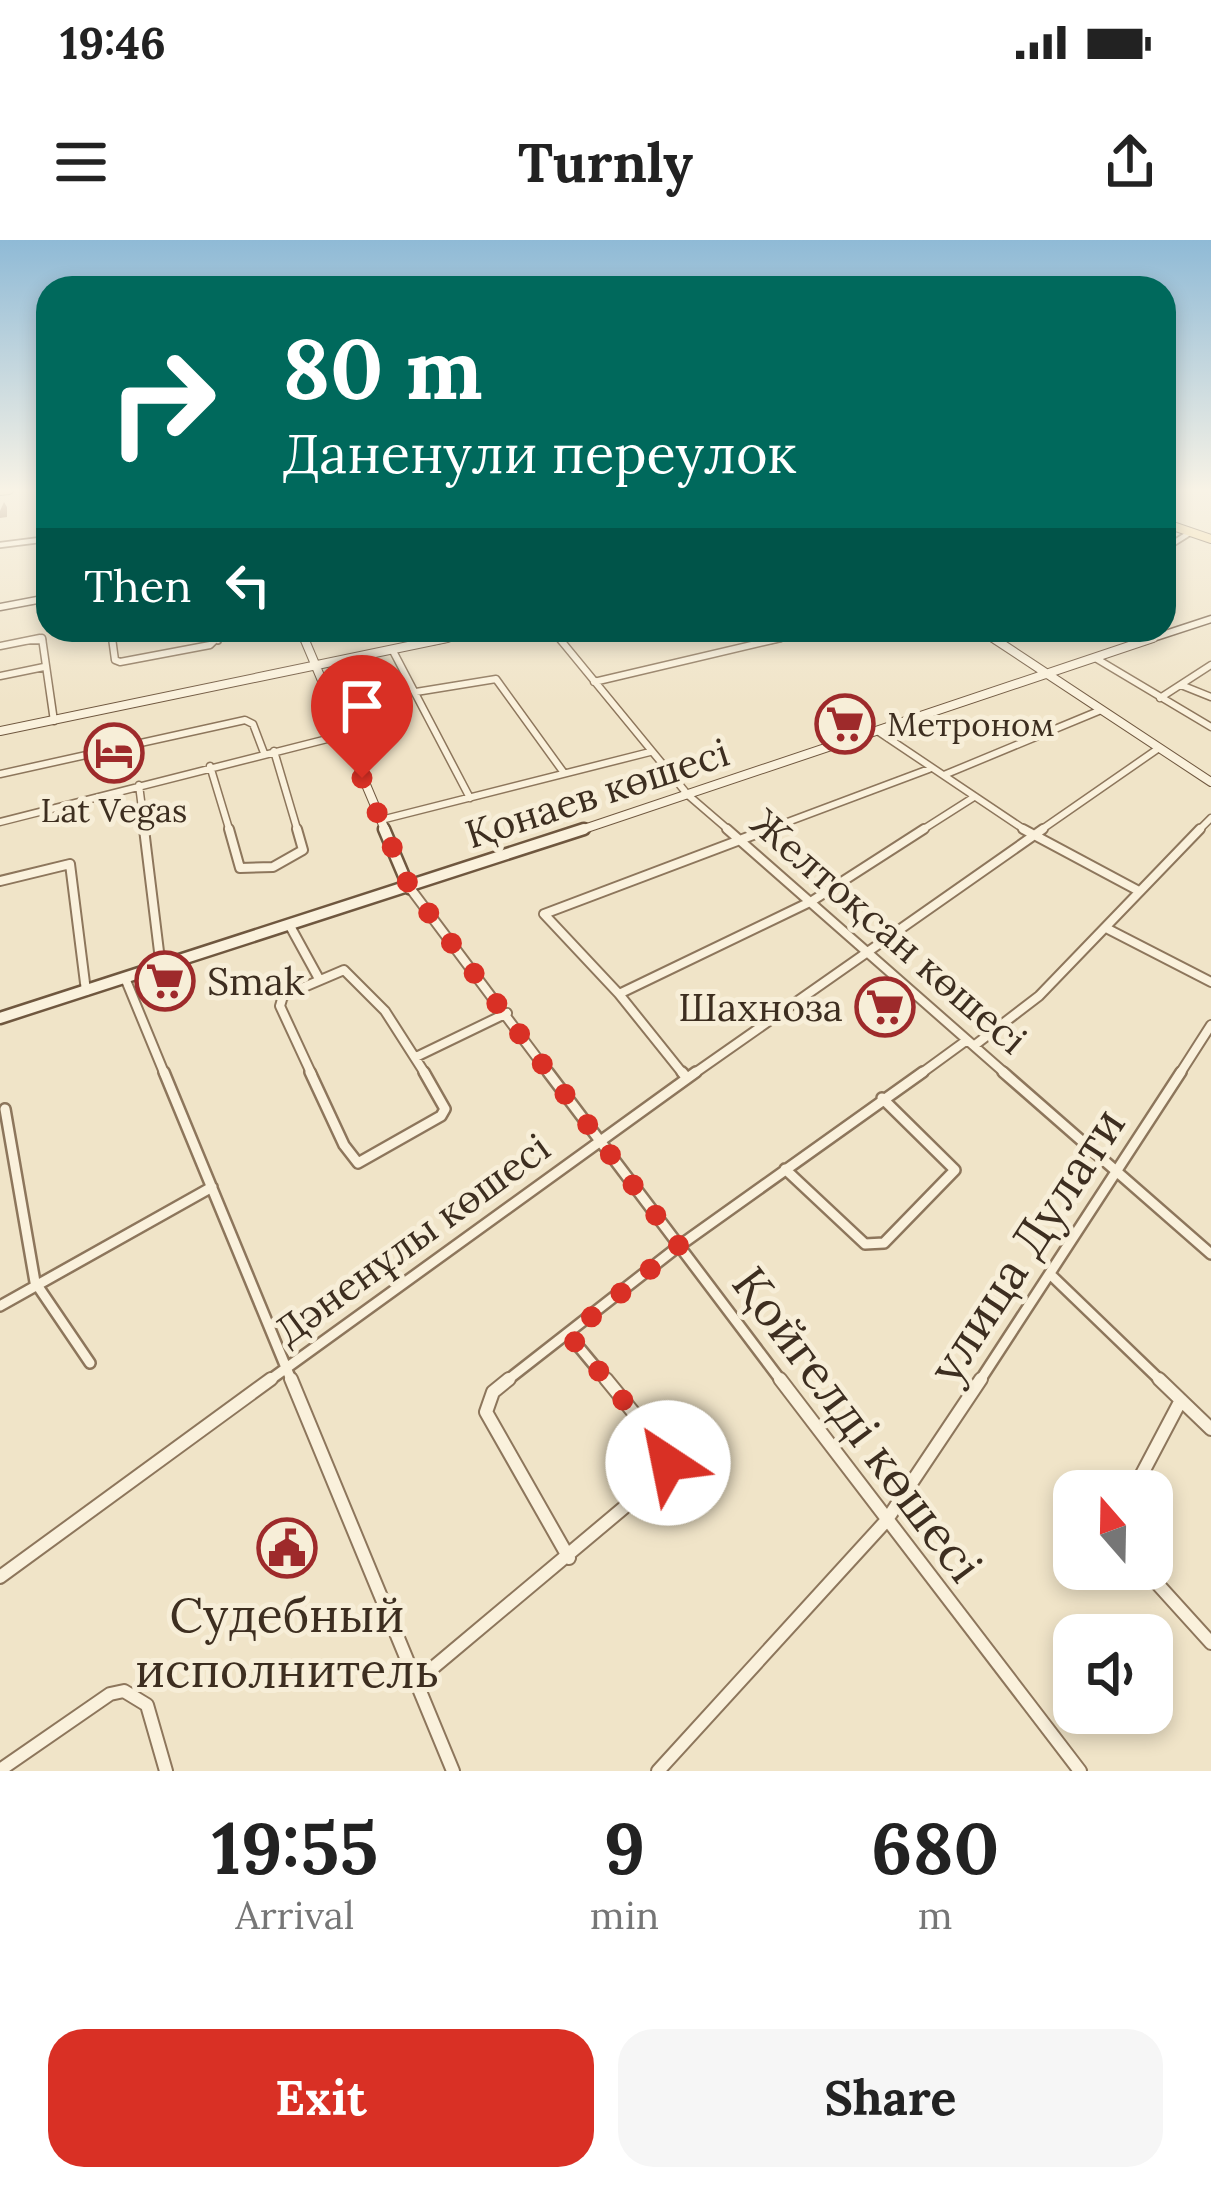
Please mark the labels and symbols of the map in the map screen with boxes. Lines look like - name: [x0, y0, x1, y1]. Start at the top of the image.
- pin: [311, 655, 413, 778]
- supermarket icon: Метроном: [814, 693, 876, 755]
- place label: Метроном: [887, 703, 1055, 745]
- hotel icon: Lat Vegas: [83, 722, 145, 784]
- street label: Қонаев көшесі: [459, 727, 735, 859]
- place label: Lat Vegas: [41, 789, 187, 831]
- street label: Желтоқсан көшесі: [741, 797, 1037, 1065]
- supermarket icon: Smak: [134, 950, 196, 1012]
- place label: Smak: [207, 956, 305, 1006]
- supermarket icon: Шахноза: [854, 976, 916, 1038]
- place label: Шахноза: [678, 982, 843, 1032]
- street label: улица Дулати: [914, 1096, 1138, 1394]
- street label: Дәненұлы көшесі: [265, 1122, 559, 1356]
- street label: Қойгелді көшесі: [720, 1254, 996, 1594]
- position arrow: [605, 1400, 731, 1526]
- north arrow: [1053, 1470, 1173, 1590]
- public building icon: Судебный исполнитель: [256, 1517, 318, 1579]
- place label: Судебный исполнитель: [135, 1584, 439, 1700]

